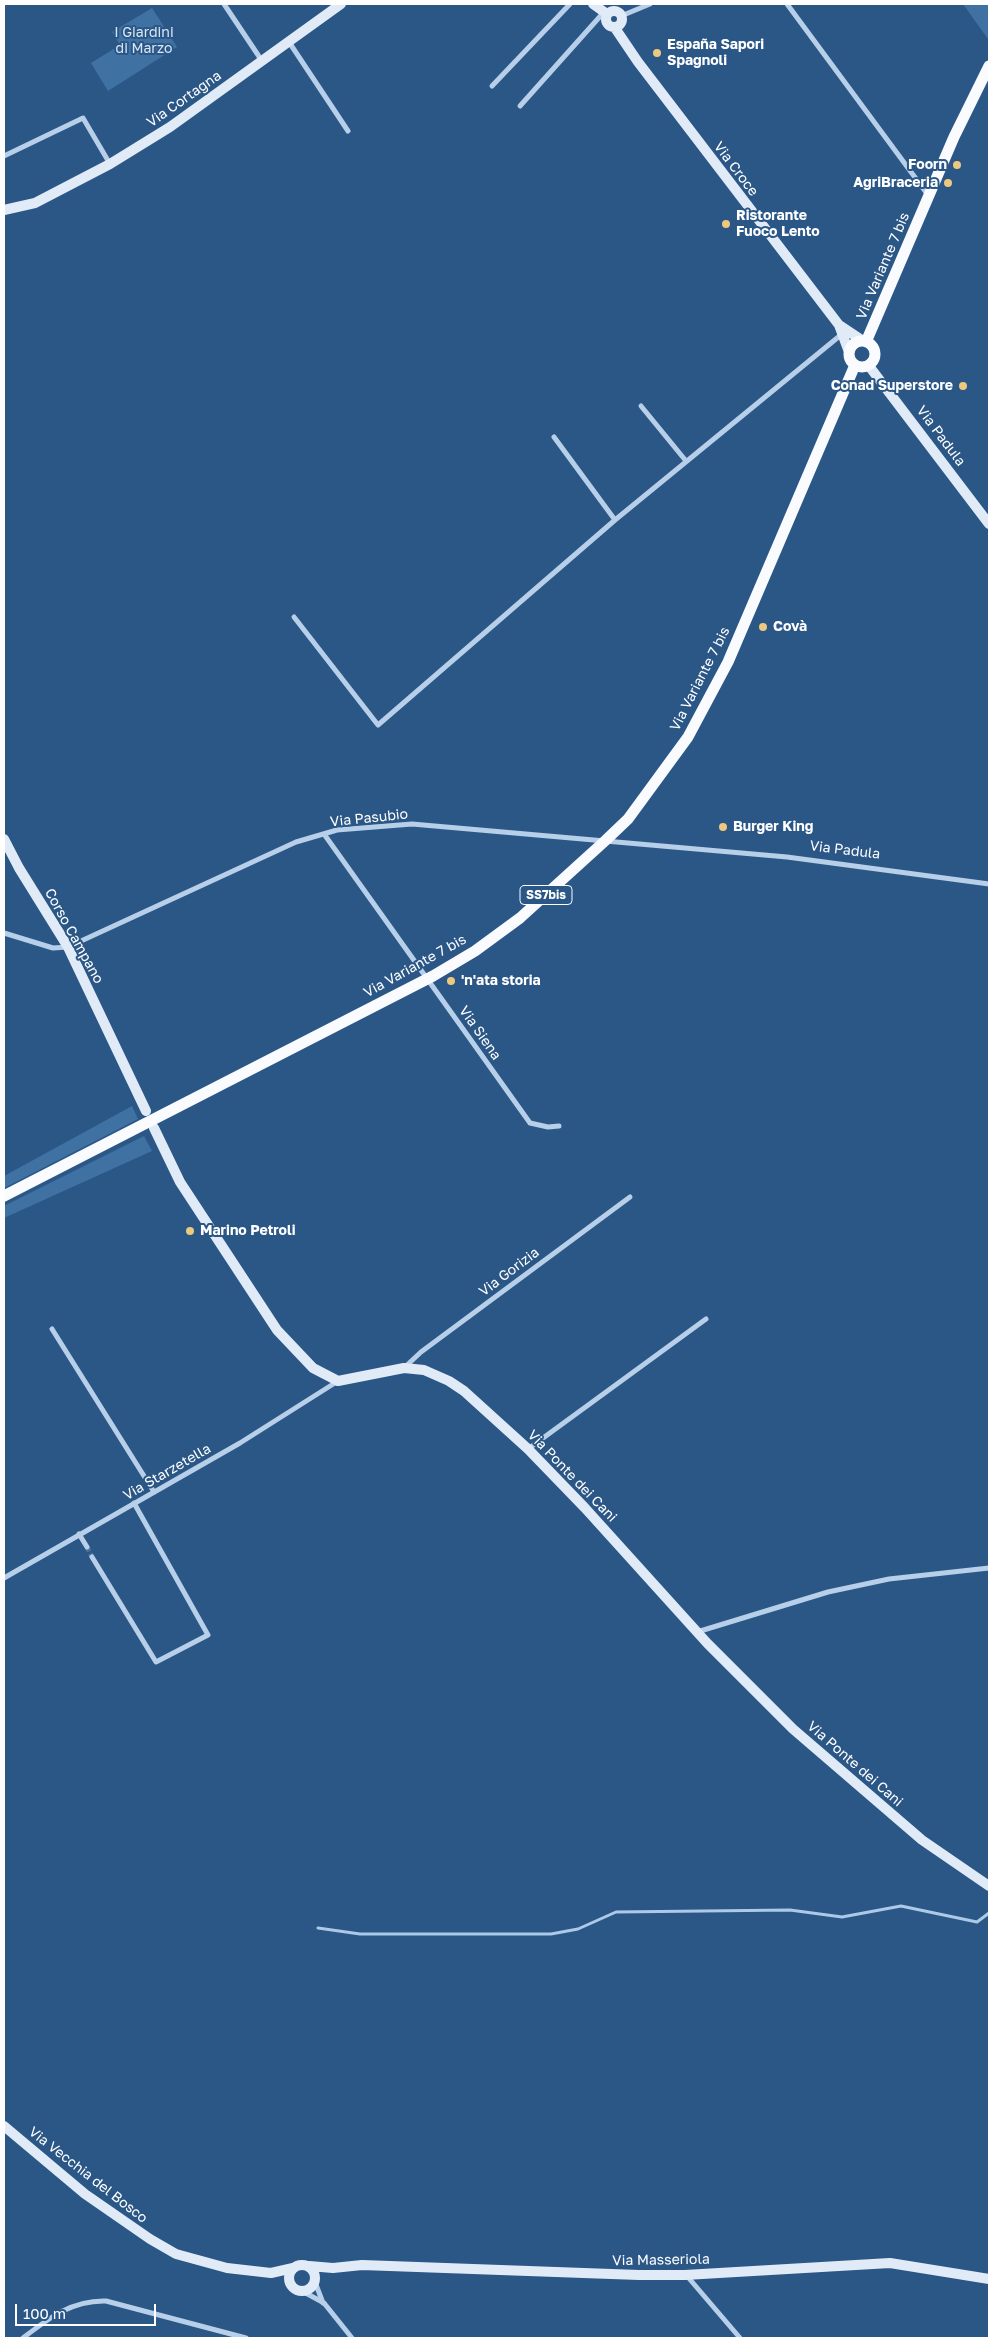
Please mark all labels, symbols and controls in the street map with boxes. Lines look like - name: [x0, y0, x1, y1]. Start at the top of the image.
- park label: I Giardini di Marzo: [114, 25, 174, 58]
- place label: España Sapori Spagnoli: [667, 37, 764, 70]
- marker: España Sapori Spagnoli: [651, 47, 663, 59]
- street label: Via Cortagna: [144, 67, 224, 131]
- street label: Via Croce: [710, 139, 762, 199]
- place label: Foorn: [908, 157, 947, 173]
- marker: Foorn: [951, 159, 963, 171]
- place label: AgriBraceria: [853, 175, 938, 191]
- marker: AgriBraceria: [942, 177, 954, 189]
- place label: Ristorante Fuoco Lento: [736, 208, 820, 240]
- street label: Via Variante 7 bis: [853, 210, 913, 322]
- marker: Ristorante Fuoco Lento: [720, 218, 732, 230]
- place label: Conad Superstore: [831, 378, 953, 394]
- marker: Conad Superstore: [957, 380, 969, 392]
- street label: Via Padula: [913, 403, 969, 469]
- place label: Covà: [773, 619, 807, 635]
- marker: Covà: [757, 621, 769, 633]
- street label: Via Variante 7 bis: [667, 624, 733, 734]
- street label: Via Pasubio: [329, 806, 409, 830]
- place label: Burger King: [733, 819, 813, 835]
- marker: Burger King: [717, 821, 729, 833]
- street label: Via Padula: [809, 837, 881, 863]
- street label: Corso Campano: [41, 886, 107, 986]
- road number: SS7bis: [520, 886, 572, 904]
- street label: Via Variante 7 bis: [361, 931, 469, 1001]
- place label: 'n'ata storia: [461, 973, 541, 989]
- marker: 'n'ata storia: [445, 975, 457, 987]
- street label: Via Siena: [455, 1003, 505, 1063]
- place label: Marino Petroli: [200, 1223, 295, 1239]
- marker: Marino Petroli: [184, 1225, 196, 1237]
- street label: Via Gorizia: [476, 1244, 542, 1300]
- street label: Via Ponte dei Cani: [524, 1426, 620, 1526]
- street label: Via Starzetella: [120, 1440, 214, 1504]
- street label: Via Ponte dei Cani: [804, 1718, 906, 1810]
- street label: Via Vecchia del Bosco: [25, 2123, 151, 2227]
- street label: Via Masseriola: [612, 2251, 710, 2269]
- scale bar: [18, 2294, 159, 2326]
- text: 100 m: [23, 2304, 66, 2322]

